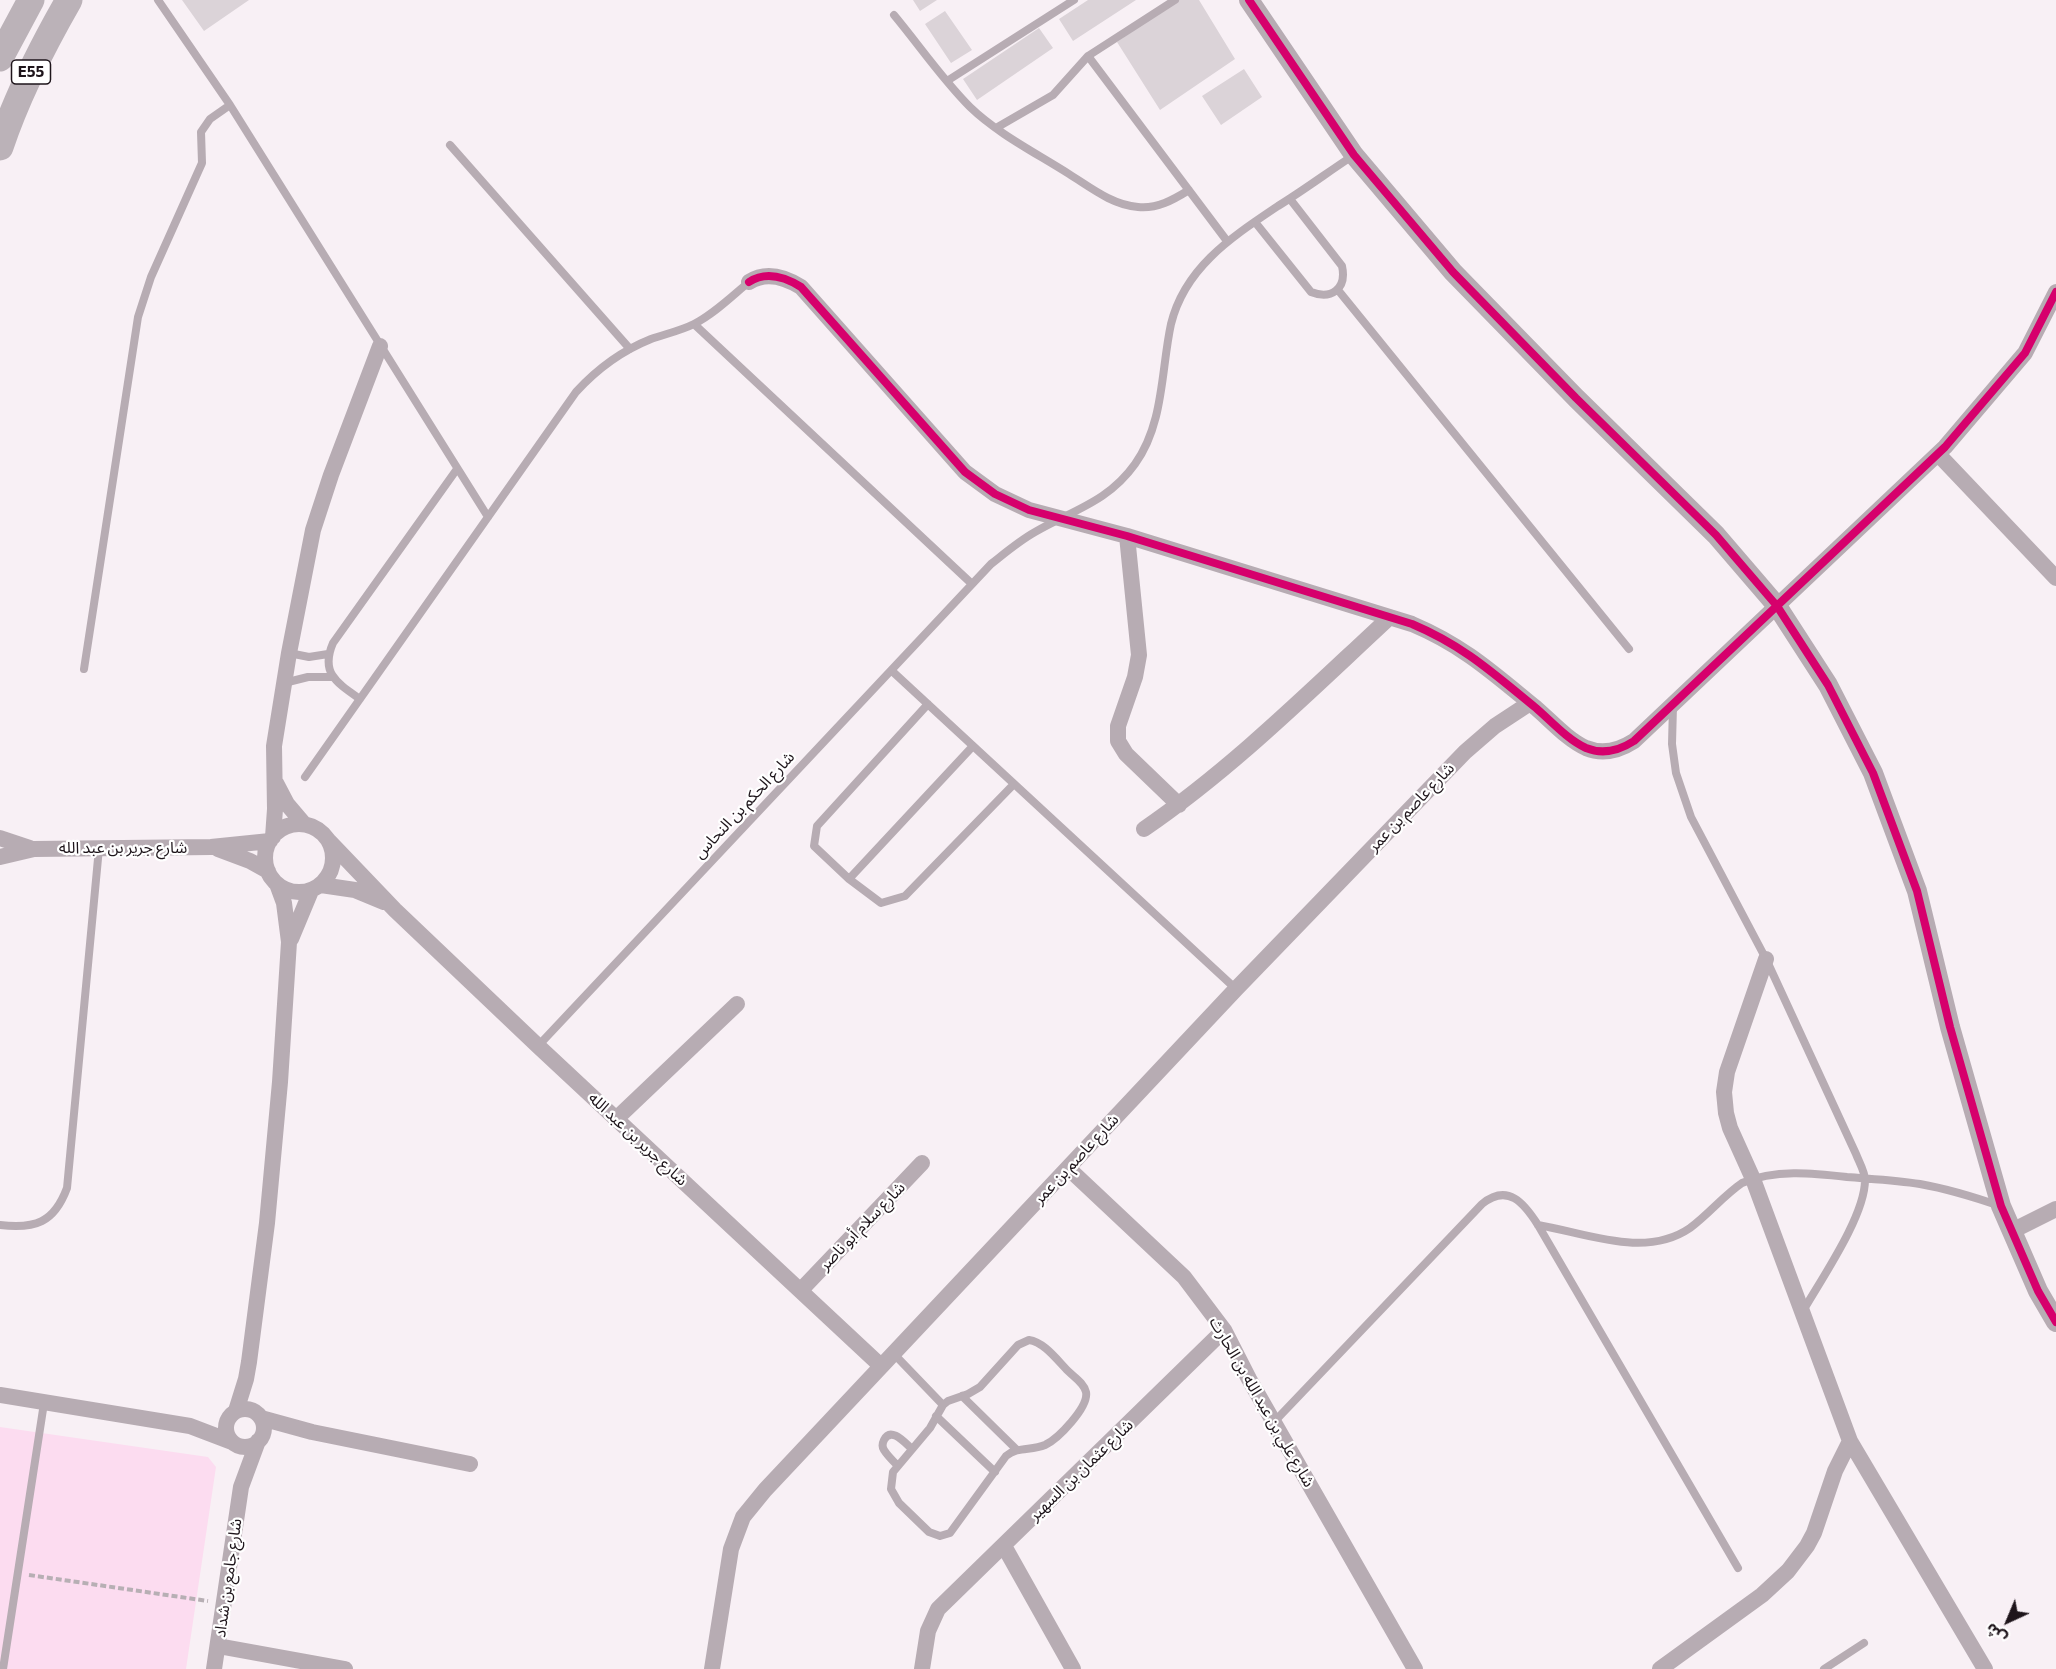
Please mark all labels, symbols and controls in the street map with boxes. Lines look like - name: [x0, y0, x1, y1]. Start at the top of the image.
- road number: E55: [12, 60, 51, 84]
- street label: شارع الحكم بن النحاس: [689, 748, 799, 862]
- street label: شارع عاصم بن عمر: [1364, 759, 1458, 855]
- street label: شارع جرير بن عبد الله: [59, 838, 187, 858]
- street label: شارع جرير بن عبد الله: [584, 1088, 692, 1190]
- street label: شارع عاصم بن عمر: [1029, 1110, 1123, 1208]
- street label: شارع سلام أبو ناصر: [815, 1178, 909, 1274]
- street label: شارع علي بن عبد الله بن الحارث: [1205, 1313, 1319, 1491]
- street label: شارع عثمان بن السهير: [1025, 1415, 1137, 1525]
- street label: شارع جامع بن شداد: [210, 1517, 246, 1639]
- north arrow: [1978, 1591, 2038, 1651]
- text: ش: [1981, 1620, 2010, 1649]

